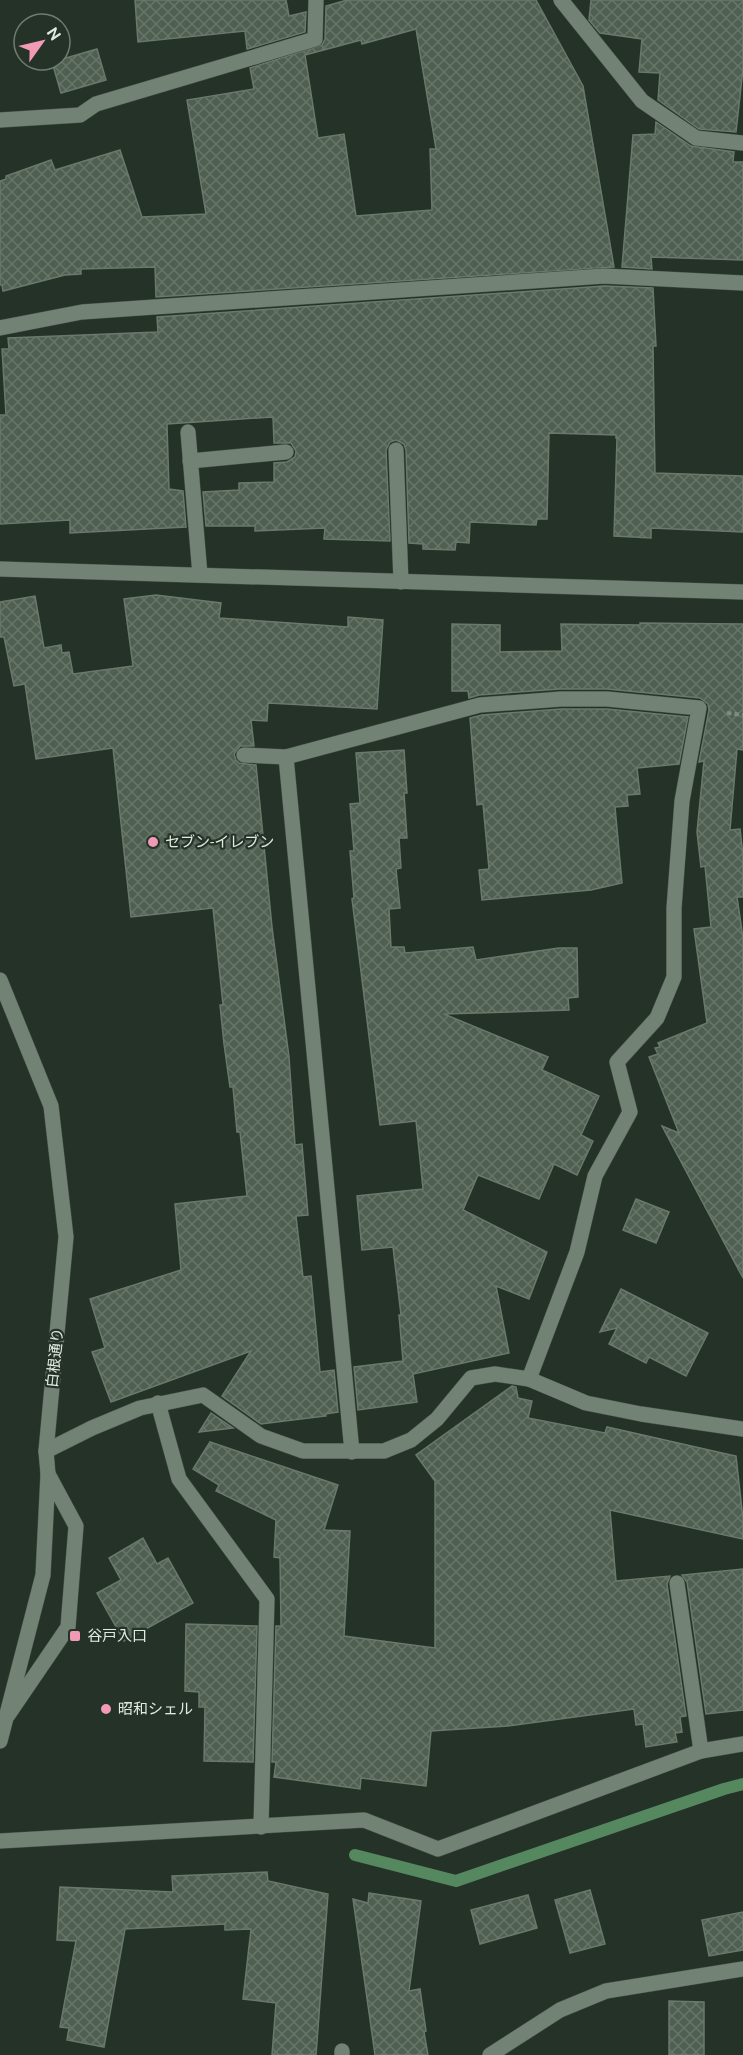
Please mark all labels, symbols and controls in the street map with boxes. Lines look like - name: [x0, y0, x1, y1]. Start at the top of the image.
- north arrow: [12, 12, 72, 72]
- text: N: [44, 24, 65, 44]
- place label: セブン-イレブン: [165, 833, 274, 850]
- marker: セブン-イレブン: [146, 835, 160, 849]
- street label: 白根通り: [43, 1327, 66, 1389]
- place label: 谷戸入口: [87, 1627, 147, 1644]
- marker: 谷戸入口: [68, 1629, 82, 1643]
- place label: 昭和シェル: [118, 1700, 193, 1717]
- marker: 昭和シェル: [99, 1702, 113, 1716]

